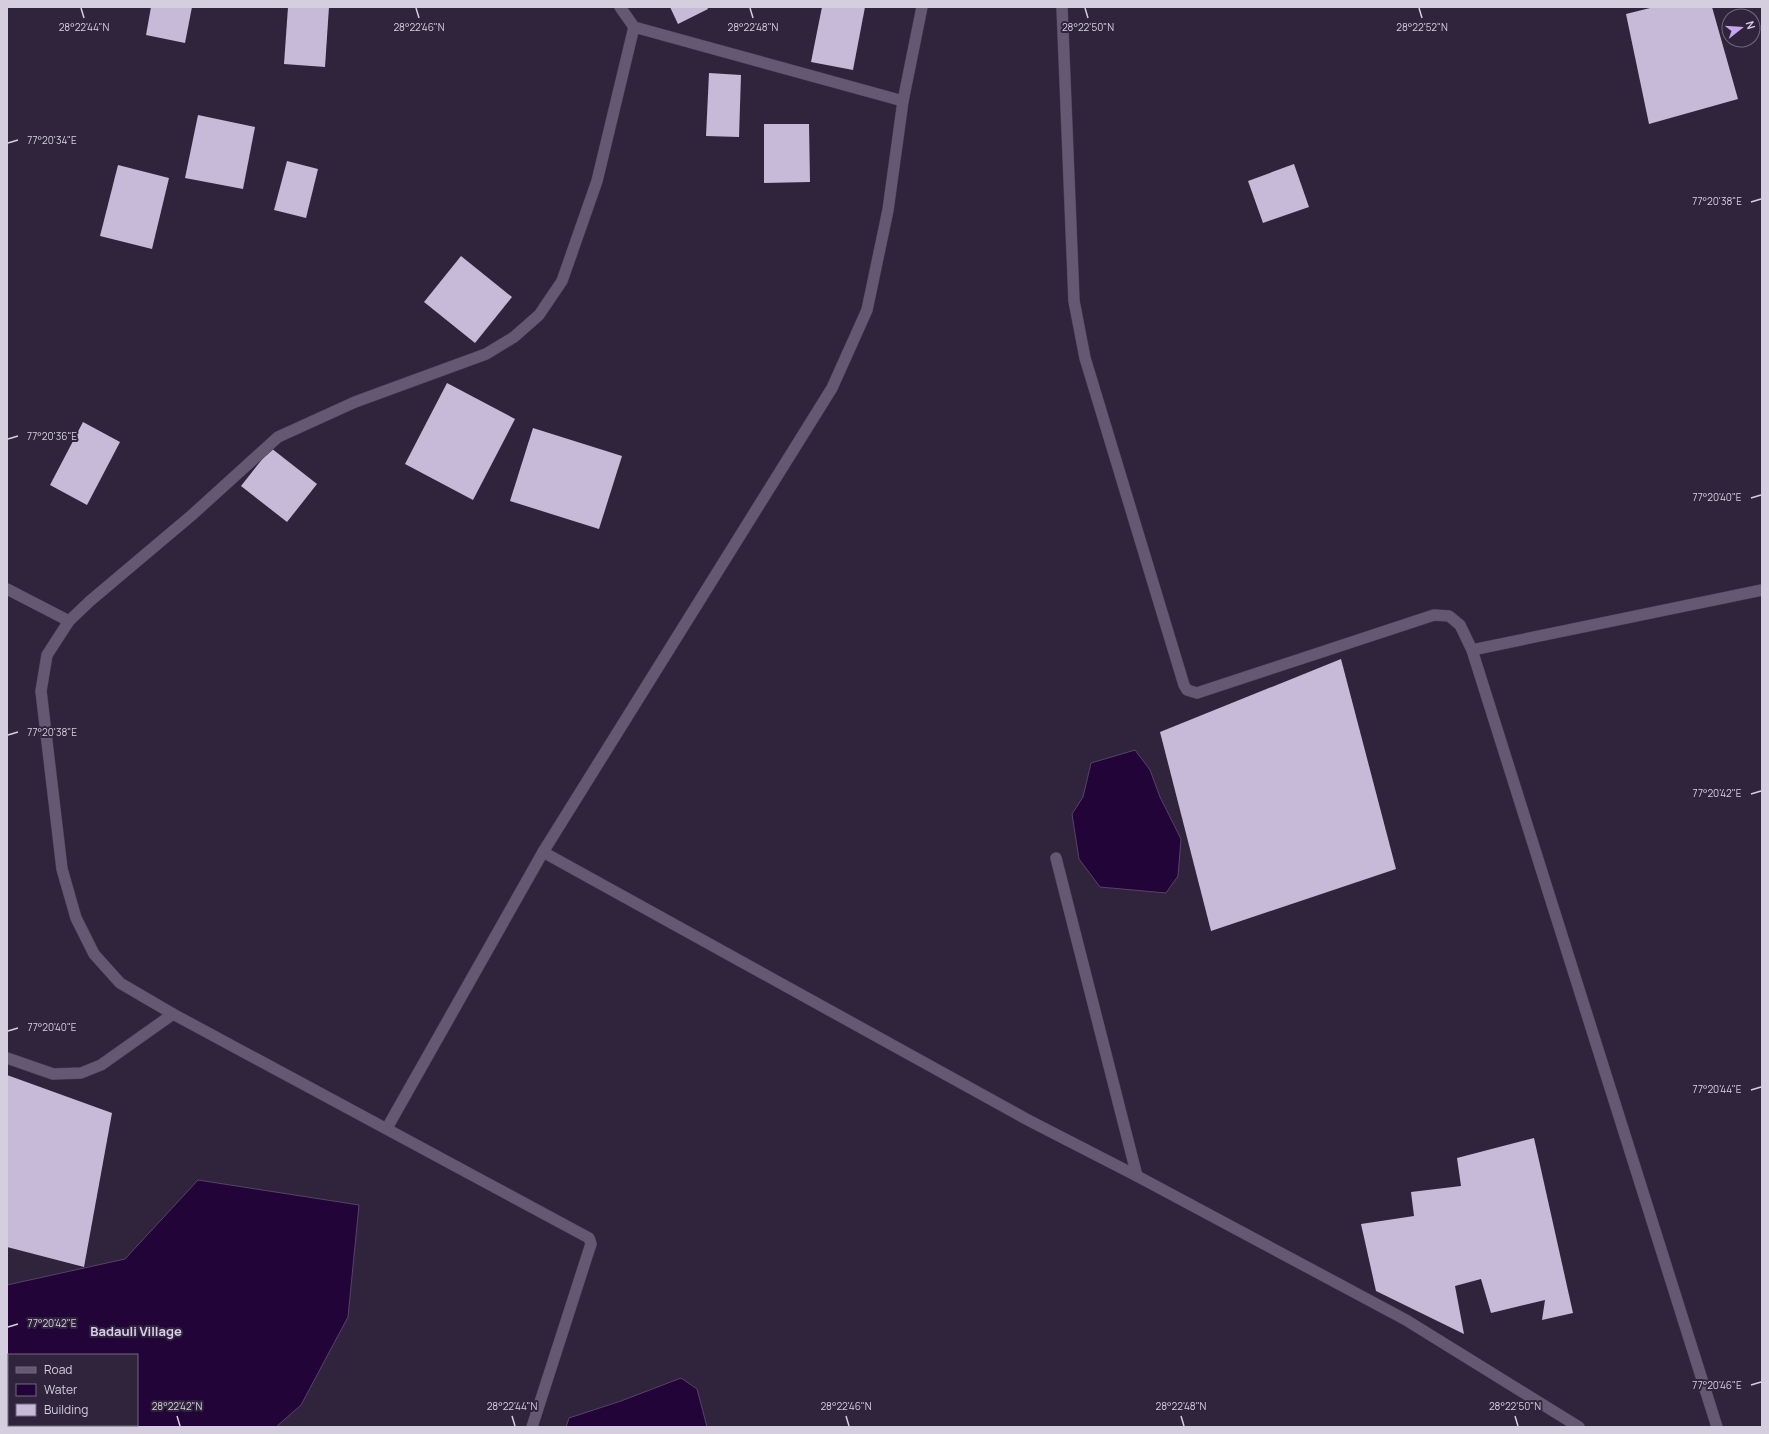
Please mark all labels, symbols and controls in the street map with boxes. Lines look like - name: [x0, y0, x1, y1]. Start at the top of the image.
- north arrow: [1721, 8, 1761, 48]
- text: N: [1743, 19, 1759, 31]
- text: 28°22'44"N: [59, 20, 109, 34]
- text: 28°22'46"N: [393, 20, 445, 34]
- text: 28°22'48"N: [728, 20, 779, 34]
- text: 28°22'50"N: [1062, 20, 1114, 34]
- text: 28°22'52"N: [1396, 20, 1448, 34]
- text: 77°20'34"E: [27, 133, 77, 147]
- text: 77°20'38"E: [1692, 194, 1742, 208]
- text: 77°20'36"E: [27, 429, 77, 443]
- text: 77°20'40"E: [1692, 490, 1742, 504]
- text: 77°20'38"E: [27, 725, 77, 739]
- text: 77°20'42"E: [1693, 786, 1742, 800]
- text: 77°20'40"E: [27, 1020, 77, 1034]
- text: 77°20'44"E: [1693, 1082, 1742, 1096]
- text: 77°20'42"E: [28, 1316, 77, 1330]
- district label: Badauli Village: [90, 1322, 182, 1340]
- legend: [8, 1354, 138, 1426]
- text: Road: [44, 1361, 72, 1378]
- text: 77°20'46"E: [1692, 1378, 1742, 1392]
- text: Water: [44, 1381, 78, 1398]
- text: 28°22'42"N: [152, 1399, 203, 1413]
- text: 28°22'44"N: [487, 1399, 537, 1413]
- text: 28°22'46"N: [820, 1399, 872, 1413]
- text: 28°22'48"N: [1156, 1399, 1207, 1413]
- text: 28°22'50"N: [1489, 1399, 1541, 1413]
- text: Building: [44, 1401, 88, 1418]

